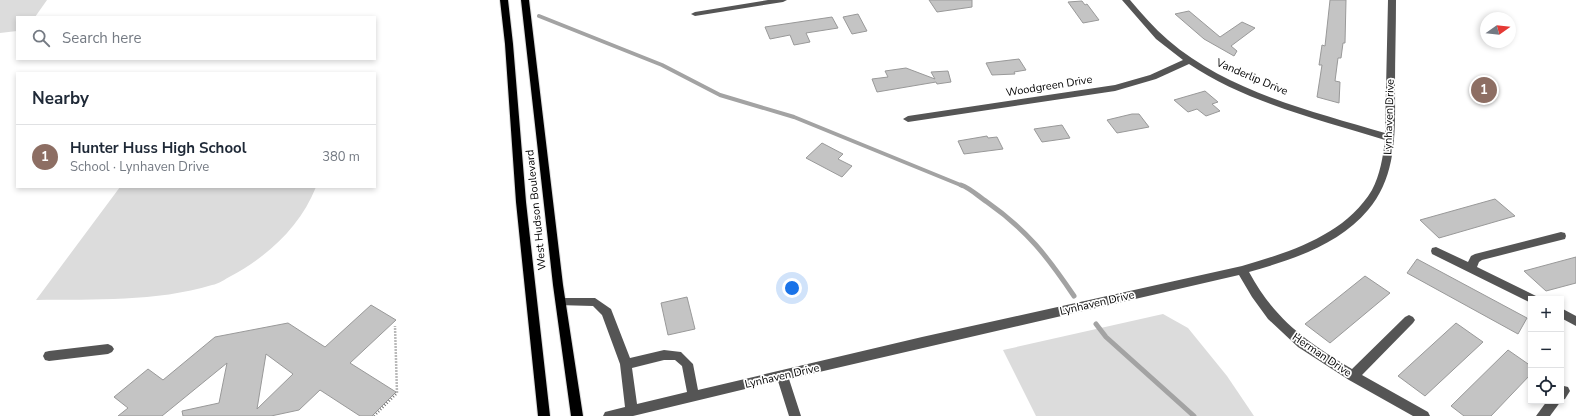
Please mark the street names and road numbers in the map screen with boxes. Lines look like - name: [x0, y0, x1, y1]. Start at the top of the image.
- street label: Vanderlip Drive: [1213, 55, 1290, 99]
- street label: Woodgreen Drive: [1005, 72, 1093, 100]
- street label: Lynhaven Drive: [1380, 79, 1398, 155]
- street label: West Hudson Boulevard: [522, 149, 550, 271]
- street label: Lynhaven Drive: [1058, 287, 1136, 319]
- street label: Herman Drive: [1289, 330, 1355, 380]
- street label: Lynhaven Drive: [743, 360, 821, 392]

